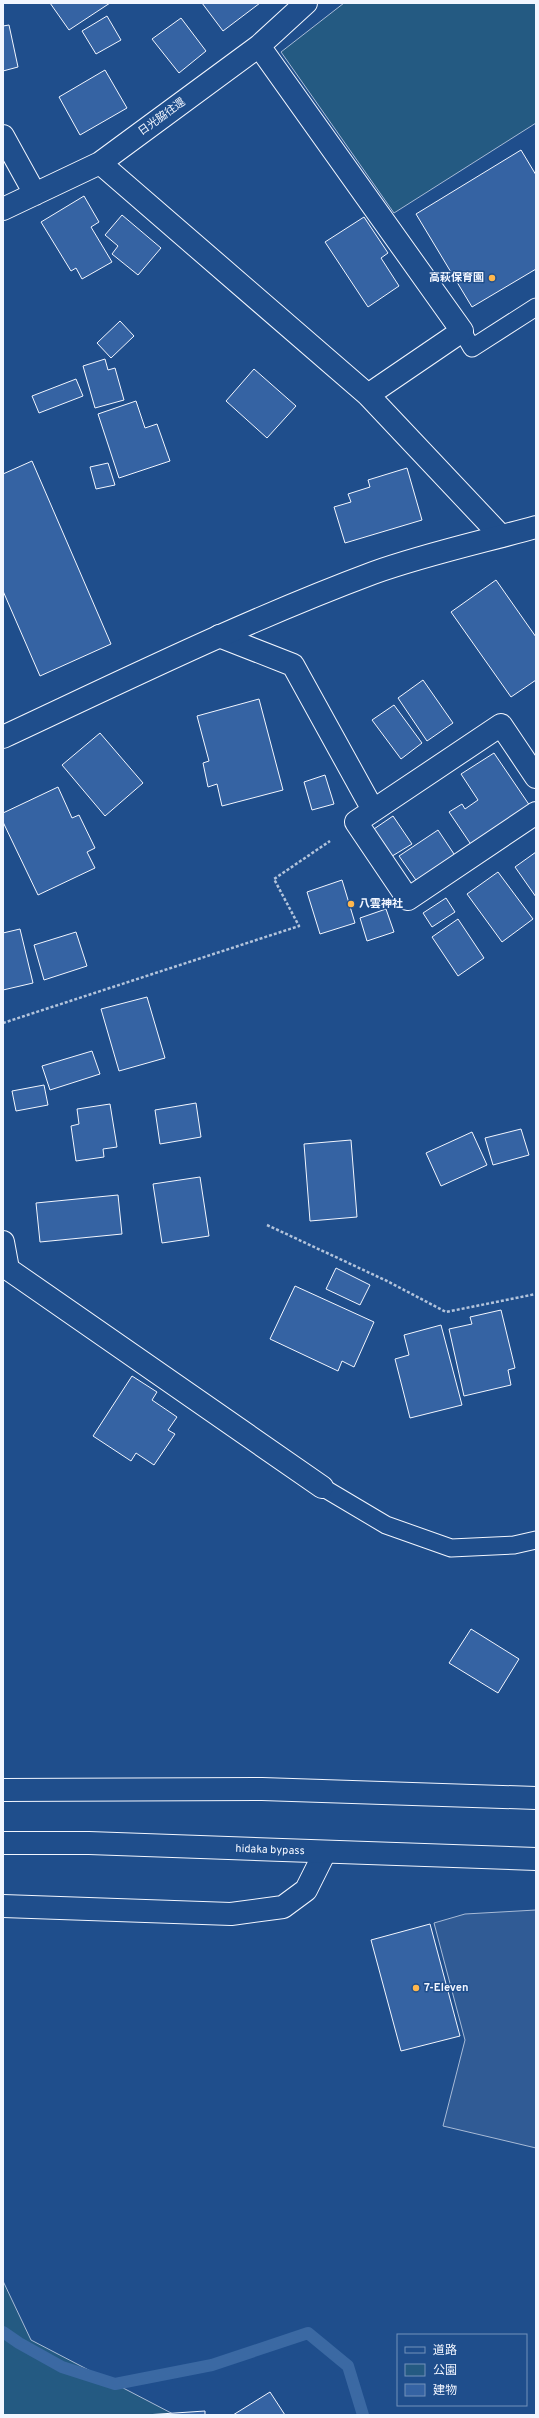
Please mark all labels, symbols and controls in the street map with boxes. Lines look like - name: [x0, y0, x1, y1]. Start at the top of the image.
- street label: 日光脇往還: [136, 95, 188, 139]
- place label: 高萩保育園: [429, 271, 484, 285]
- marker: 高萩保育園: [487, 273, 497, 283]
- place label: 八雲神社: [359, 897, 403, 911]
- marker: 八雲神社: [346, 899, 356, 909]
- street label: hidaka bypass: [235, 1842, 305, 1858]
- place label: 7-Eleven: [424, 1981, 468, 1995]
- marker: 7-Eleven: [411, 1983, 421, 1993]
- legend: [397, 2334, 527, 2406]
- text: 道路: [433, 2343, 457, 2359]
- text: 公園: [433, 2363, 457, 2379]
- text: 建物: [433, 2383, 457, 2399]

